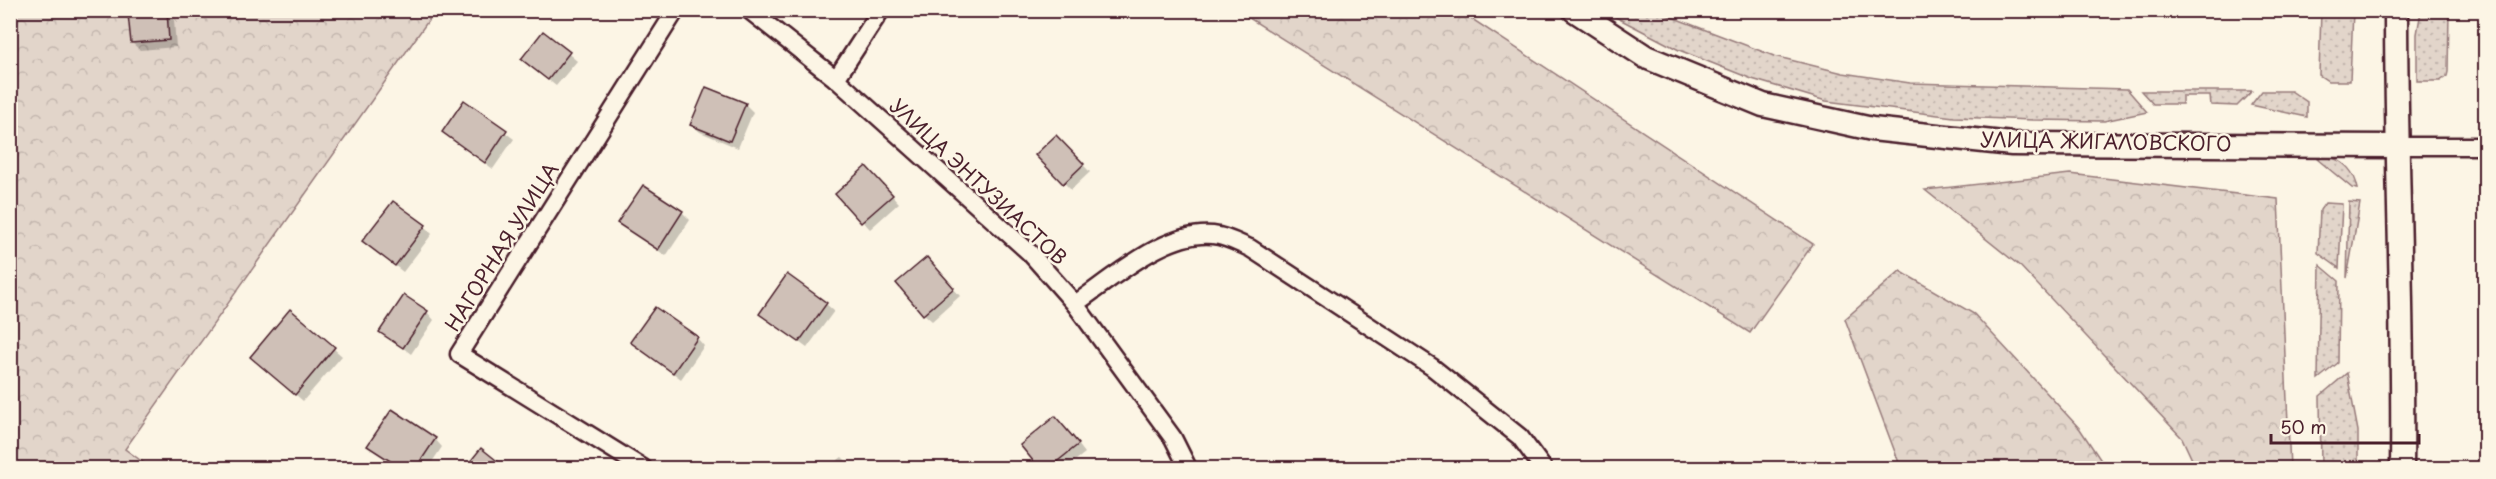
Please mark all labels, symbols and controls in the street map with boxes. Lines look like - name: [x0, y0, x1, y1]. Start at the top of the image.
- street label: УЛИЦА ЭНТУЗИАСТОВ: [883, 91, 1074, 272]
- street label: УЛИЦА ЖИГАЛОВСКОГО: [1980, 124, 2232, 158]
- street label: НАГОРНАЯ УЛИЦА: [437, 156, 565, 337]
- scale bar: [2271, 407, 2420, 445]
- text: 50 m: [2280, 413, 2327, 440]

